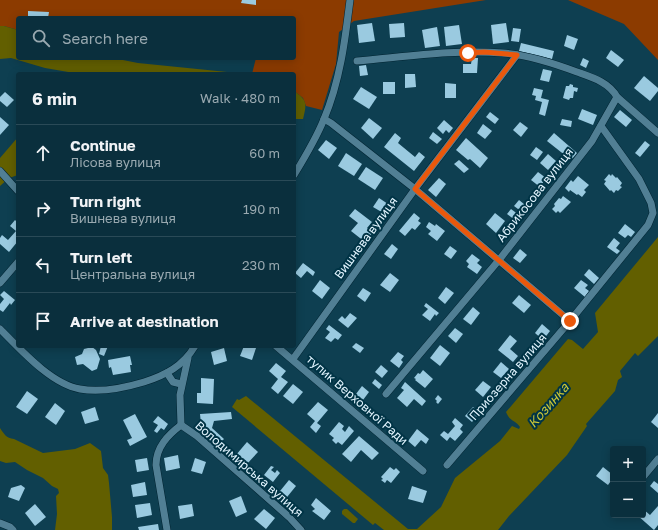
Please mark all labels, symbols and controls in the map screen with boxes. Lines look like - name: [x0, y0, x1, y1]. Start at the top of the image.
- search box: [16, 16, 296, 60]
- icon: search: [30, 27, 52, 49]
- text: Search here: [62, 29, 148, 47]
- route start: [459, 44, 477, 62]
- text: 6 min: [32, 88, 77, 109]
- text: Walk · 480 m: [200, 90, 280, 106]
- text: Continue: [70, 136, 136, 154]
- icon: ahead: [32, 142, 54, 164]
- street label: Абрикосова вулиця: [493, 144, 576, 245]
- text: 60 m: [249, 145, 280, 161]
- text: Лісова вулиця: [70, 154, 161, 170]
- text: Turn right: [70, 192, 141, 210]
- street label: Вишнева вулиця: [331, 194, 400, 282]
- icon: right: [32, 198, 54, 220]
- text: 190 m: [243, 201, 280, 217]
- text: Вишнева вулиця: [70, 210, 176, 226]
- text: Turn left: [70, 248, 132, 266]
- icon: left: [32, 254, 54, 276]
- text: 230 m: [242, 257, 280, 273]
- text: Центральна вулиця: [70, 266, 195, 282]
- icon: arrive: [32, 310, 54, 332]
- text: Arrive at destination: [70, 312, 219, 330]
- route end: [561, 312, 579, 330]
- street label: Приозерна вулиця: [466, 330, 549, 423]
- street label: тупик Верховної Ради: [303, 351, 411, 448]
- water label: Козинка: [524, 379, 572, 431]
- street label: Володимирська вулиця: [192, 418, 306, 520]
- map controls: [610, 446, 646, 518]
- button: +: [610, 446, 646, 482]
- button: −: [610, 482, 646, 518]

